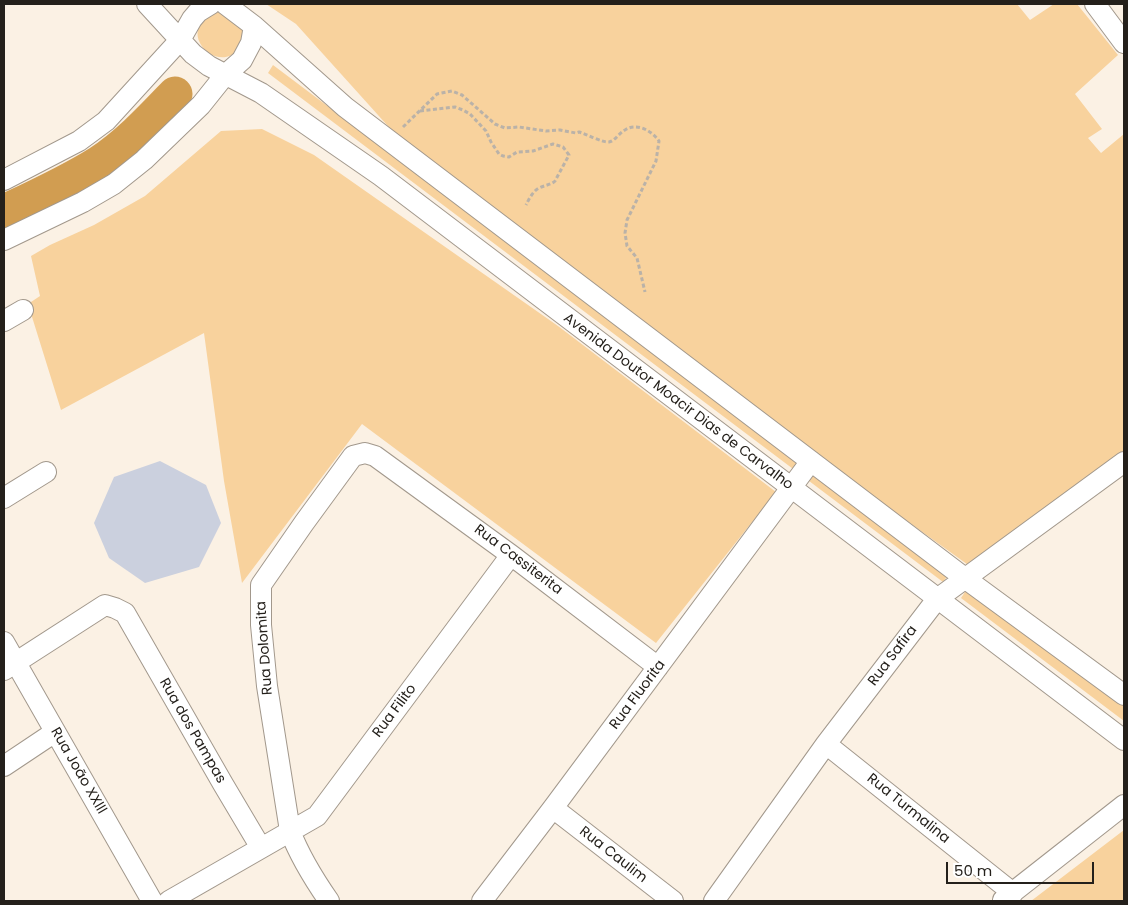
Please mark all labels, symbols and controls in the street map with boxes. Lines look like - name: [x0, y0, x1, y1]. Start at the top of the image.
- street label: Avenida Doutor Moacir Dias de Carvalho: [560, 310, 796, 494]
- street label: Rua Cassiterita: [471, 521, 565, 599]
- street label: Rua Dolomita: [253, 600, 277, 696]
- street label: Rua Safira: [865, 623, 921, 689]
- street label: Rua Fluorita: [607, 657, 669, 733]
- street label: Rua dos Pampas: [155, 676, 229, 786]
- street label: Rua Filito: [370, 681, 420, 741]
- street label: Rua João XXlll: [46, 725, 110, 817]
- street label: Rua Turmalina: [863, 770, 953, 848]
- street label: Rua Caulim: [576, 823, 650, 887]
- scale bar: [948, 852, 1096, 884]
- text: 50 m: [954, 860, 992, 881]

